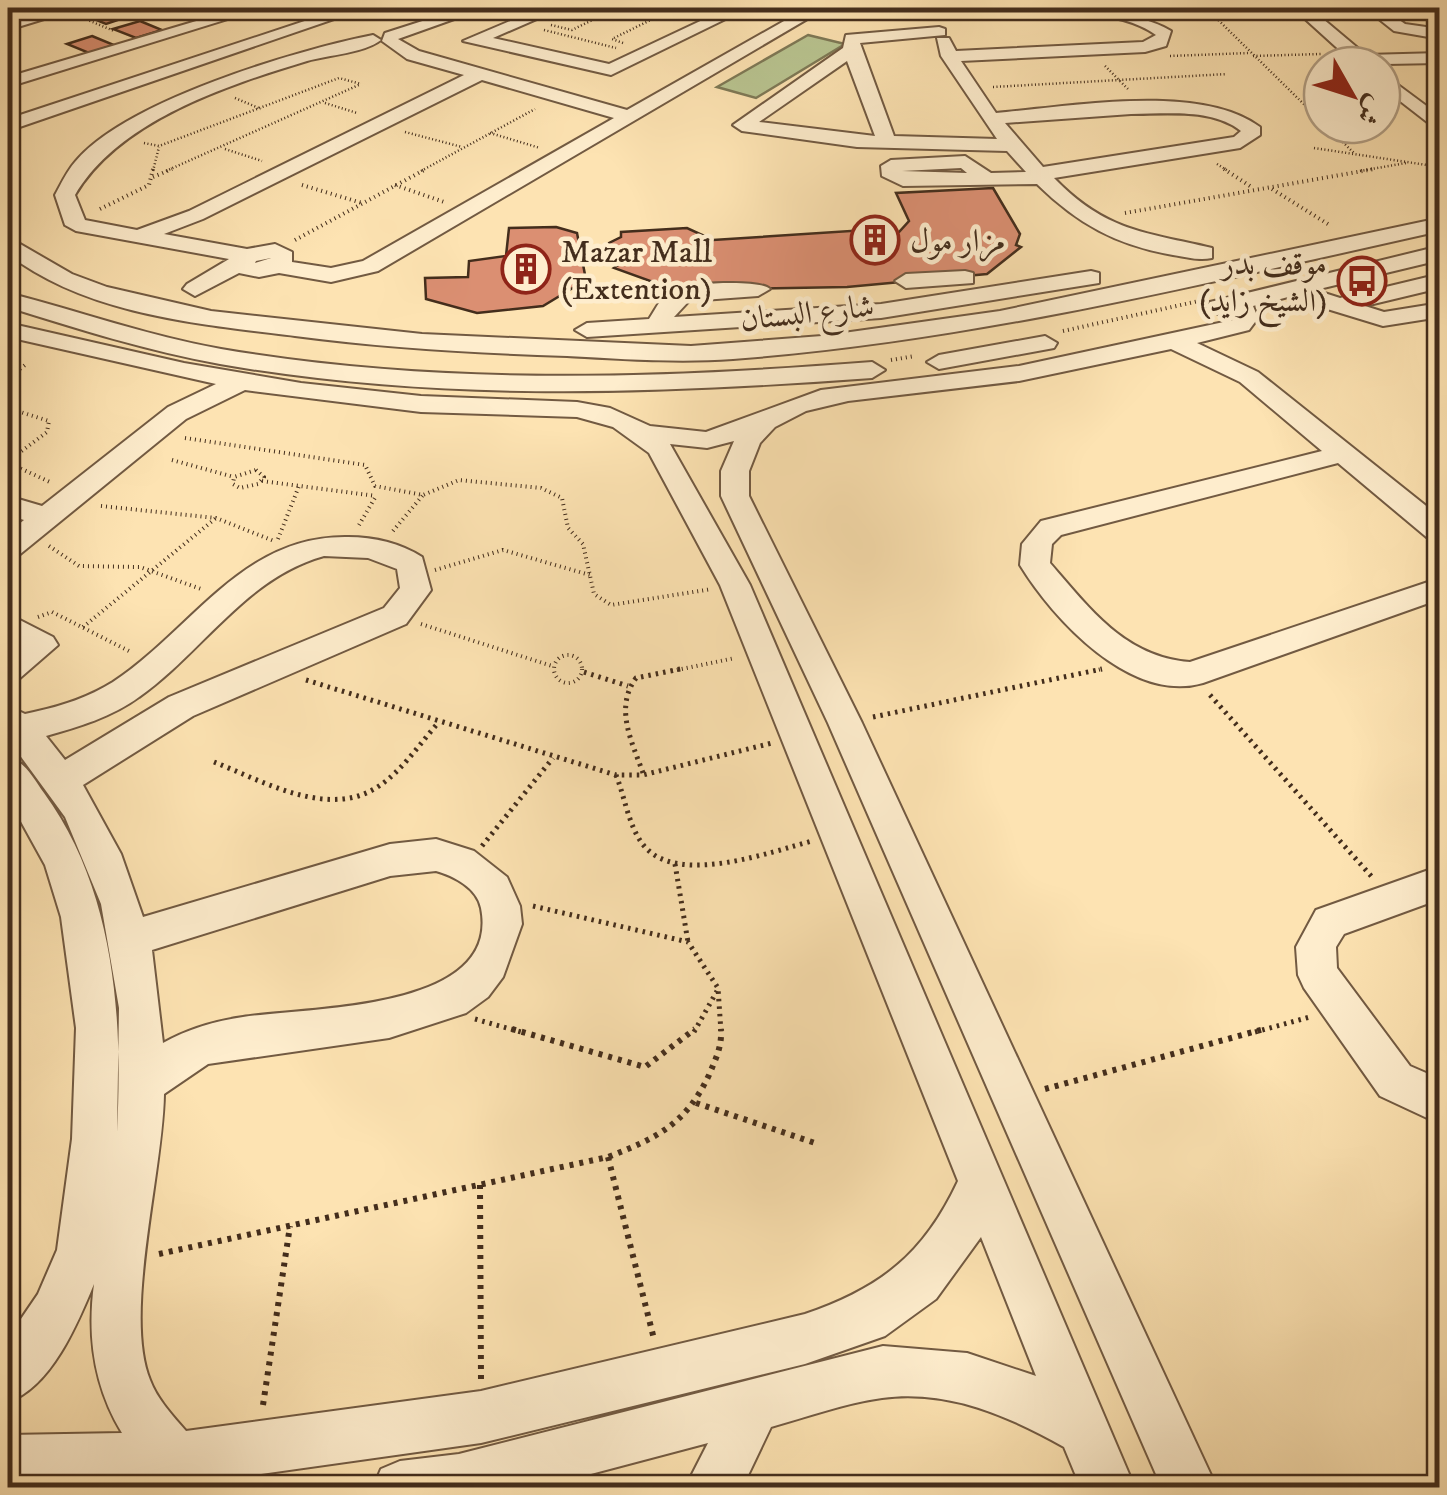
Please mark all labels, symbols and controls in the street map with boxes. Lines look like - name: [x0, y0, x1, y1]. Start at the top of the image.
- north arrow: [1302, 45, 1402, 145]
- text: ش: [1348, 88, 1393, 132]
- building icon: مزار مول: [849, 214, 901, 266]
- place label: مزار مول: [910, 222, 1006, 262]
- place label: Mazar Mall (Extention): [561, 233, 713, 310]
- building icon: Mazar Mall (Extention): [500, 243, 552, 295]
- place label: موقف بدر (الشيخ زايد): [1199, 245, 1327, 328]
- bus stop icon: موقف بدر (الشيخ زايد): [1336, 255, 1388, 307]
- street label: شارع البستان: [738, 287, 877, 346]

